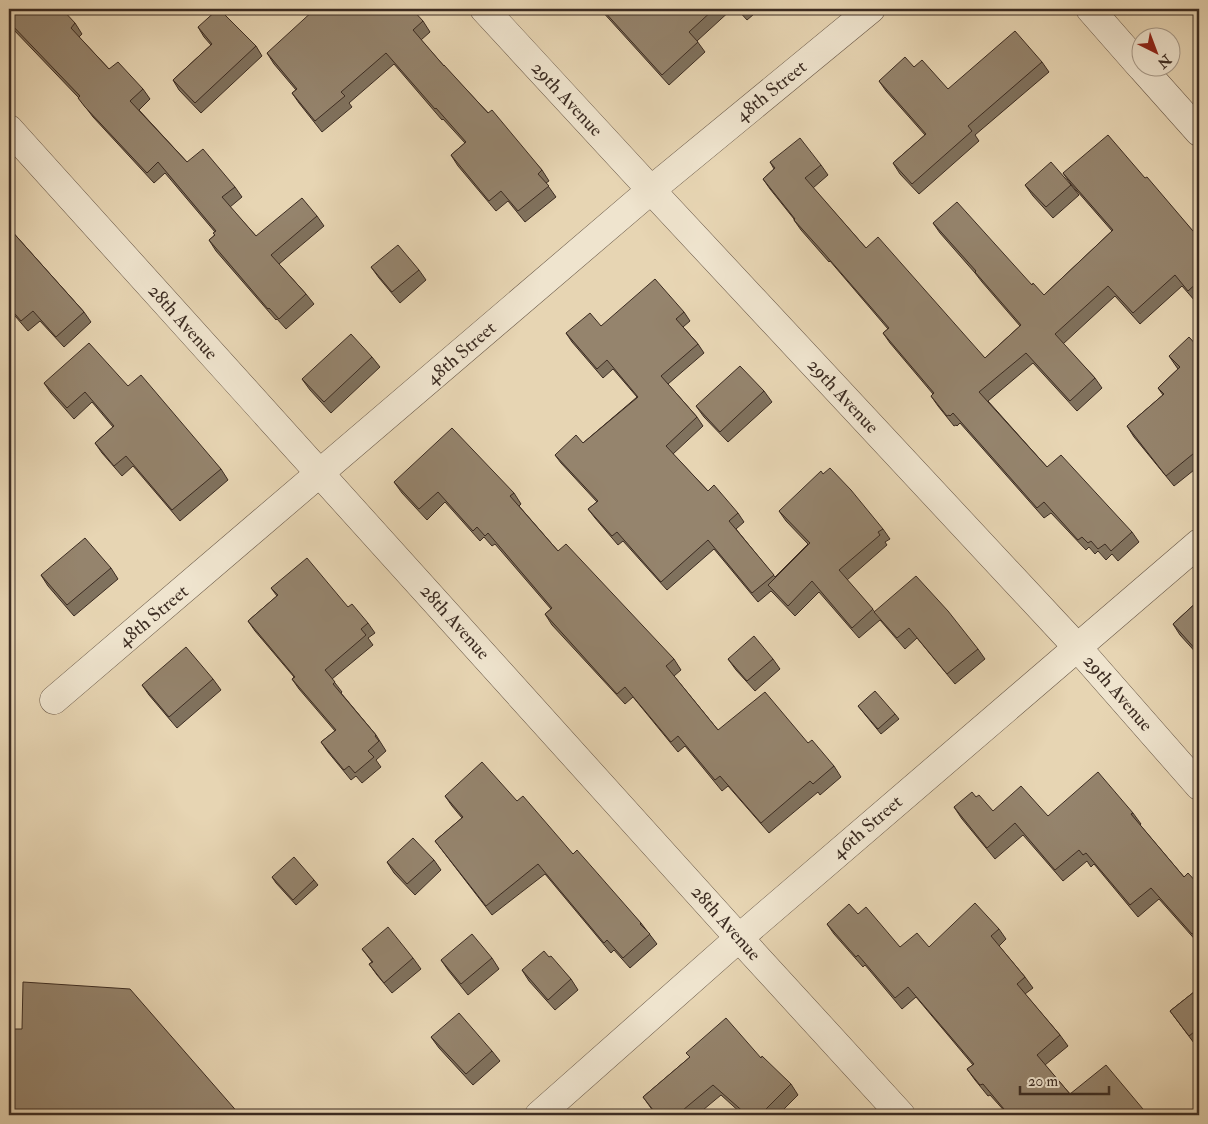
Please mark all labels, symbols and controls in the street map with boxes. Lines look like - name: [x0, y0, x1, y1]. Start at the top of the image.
- north arrow: [1130, 28, 1180, 78]
- text: N: [1154, 50, 1175, 72]
- street label: 48th Street: [730, 55, 812, 127]
- street label: 29th Avenue: [526, 56, 608, 142]
- street label: 28th Avenue: [143, 279, 223, 365]
- street label: 48th Street: [421, 316, 501, 390]
- street label: 29th Avenue: [802, 353, 884, 439]
- street label: 48th Street: [113, 579, 193, 653]
- street label: 28th Avenue: [415, 579, 495, 665]
- street label: 29th Avenue: [1078, 649, 1158, 737]
- street label: 46th Street: [827, 790, 907, 864]
- street label: 28th Avenue: [686, 880, 766, 966]
- scale bar: [1020, 1064, 1109, 1096]
- text: 20 m: [1028, 1072, 1058, 1091]

